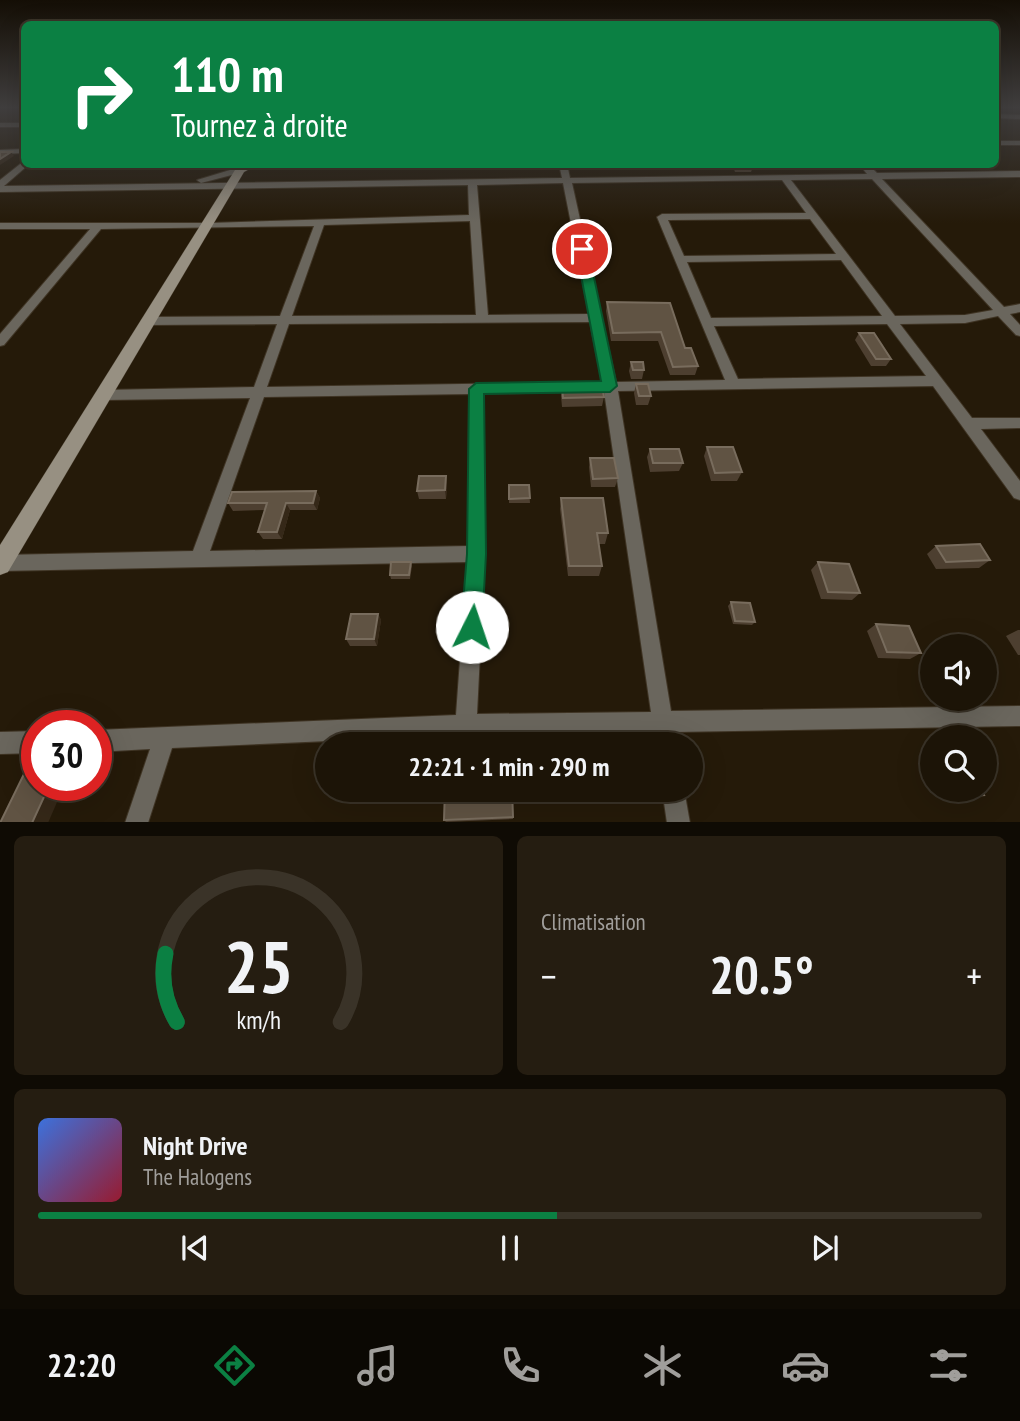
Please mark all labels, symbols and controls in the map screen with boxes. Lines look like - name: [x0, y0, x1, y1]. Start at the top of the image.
- text: 110 m: [171, 42, 284, 106]
- icon: right: [56, 49, 147, 140]
- text: Tournez à droite: [171, 104, 348, 146]
- pin: [552, 219, 612, 279]
- icon: arrive: [563, 230, 601, 268]
- position arrow: [435, 590, 509, 664]
- map controls: [920, 634, 997, 802]
- button: sound: [920, 634, 997, 711]
- speed limit sign: 30: [21, 710, 112, 801]
- button: search: [920, 725, 997, 802]
- text: 22:21 · 1 min · 290 m: [409, 750, 609, 783]
- text: Climatisation: [541, 907, 646, 936]
- text: 25: [224, 918, 293, 1012]
- text: 20.5°: [709, 941, 814, 1008]
- text: −: [541, 951, 557, 1000]
- text: +: [966, 951, 982, 1000]
- text: km/h: [236, 1003, 281, 1035]
- text: Night Drive: [143, 1129, 248, 1162]
- text: The Halogens: [143, 1162, 252, 1191]
- icon: previous: [176, 1229, 214, 1267]
- icon: pause: [491, 1229, 529, 1267]
- icon: next: [806, 1229, 844, 1267]
- icon: directions: [210, 1341, 259, 1390]
- icon: music: [353, 1341, 402, 1390]
- icon: phone: [496, 1341, 545, 1390]
- icon: climate: [638, 1341, 687, 1390]
- icon: car: [781, 1341, 830, 1390]
- icon: filters: [924, 1341, 973, 1390]
- text: 22:20: [47, 1344, 116, 1386]

